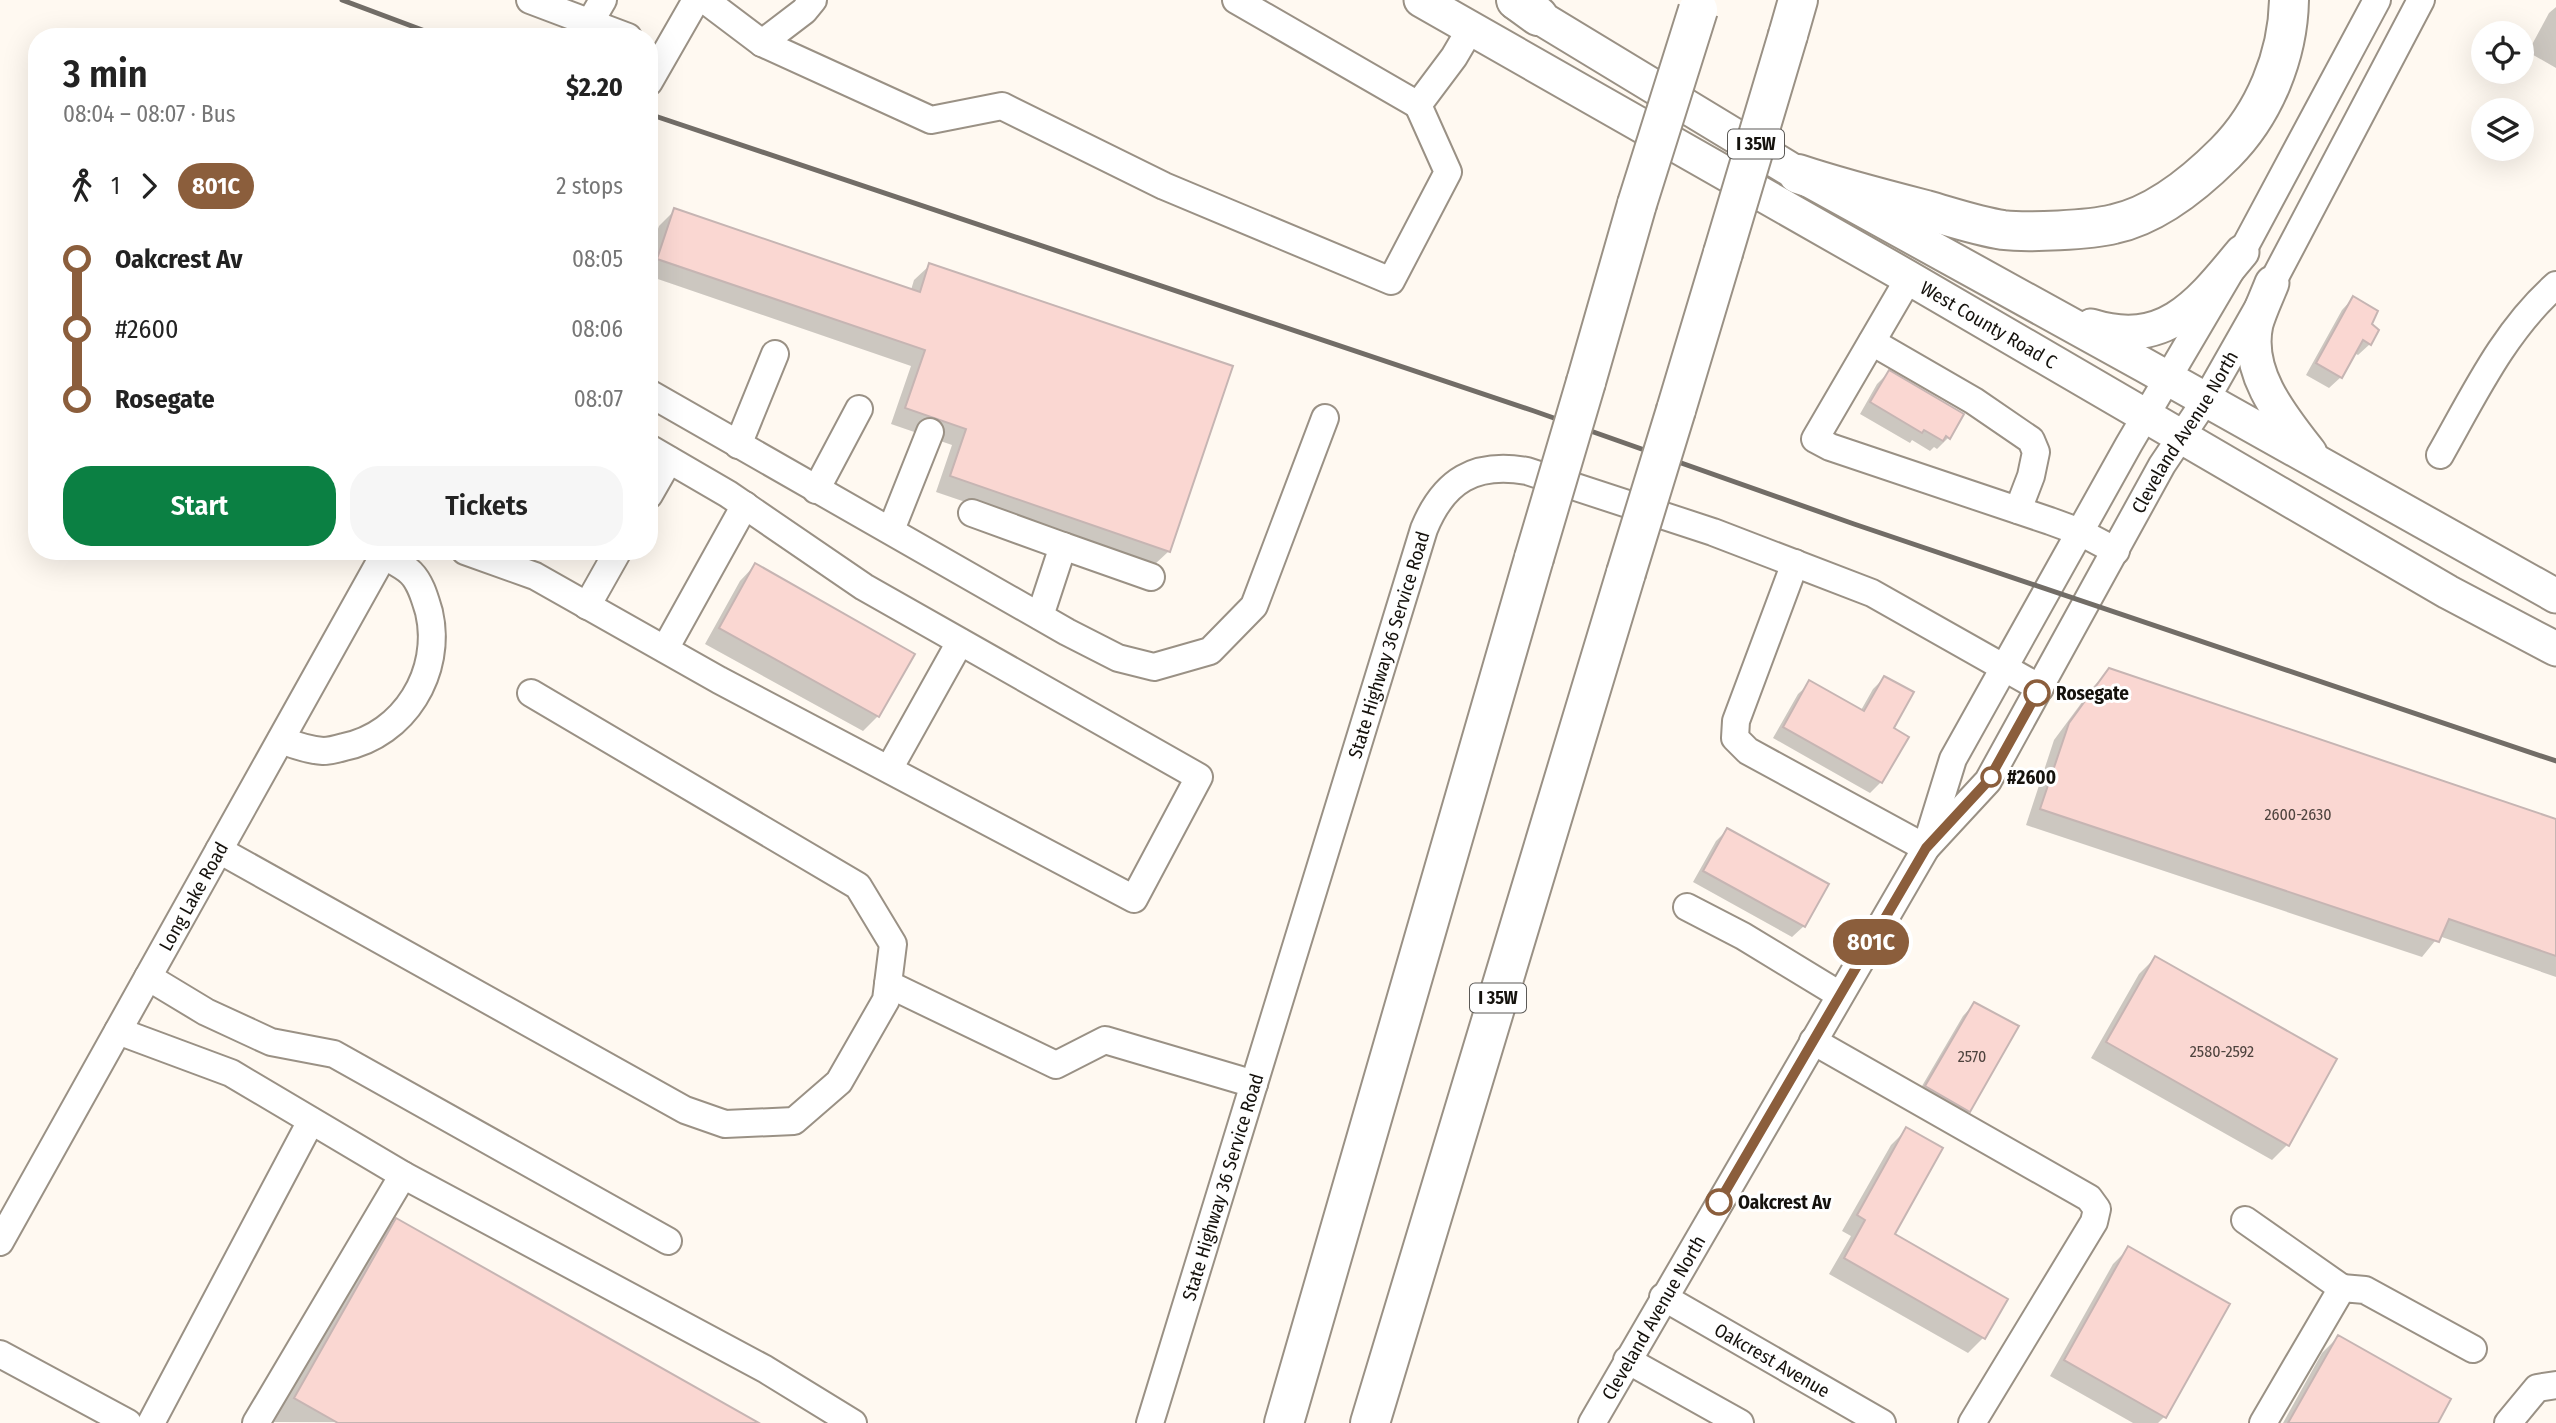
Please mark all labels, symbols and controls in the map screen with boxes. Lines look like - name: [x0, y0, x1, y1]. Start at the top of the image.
- map controls: [2471, 21, 2534, 161]
- button: locate: [2471, 21, 2534, 84]
- text: 3 min: [63, 51, 148, 97]
- text: $2.20: [566, 72, 623, 103]
- button: layers: [2471, 98, 2534, 161]
- text: 08:04 – 08:07 · Bus: [63, 100, 236, 128]
- road number: I 35W: [1728, 130, 1784, 159]
- icon: walk: [63, 167, 101, 205]
- icon: forward: [130, 167, 168, 205]
- text: 1: [111, 172, 120, 200]
- text: 801C: [192, 172, 240, 200]
- text: 2 stops: [556, 172, 623, 200]
- text: Oakcrest Av: [115, 244, 243, 275]
- text: 08:05: [572, 245, 623, 273]
- street label: West County Road C: [1916, 276, 2061, 373]
- text: #2600: [115, 314, 179, 345]
- text: 08:06: [571, 315, 623, 343]
- street label: Cleveland Avenue North: [2126, 347, 2243, 517]
- text: Rosegate: [115, 384, 215, 415]
- text: 08:07: [574, 385, 623, 413]
- button: Start: [63, 466, 336, 546]
- button: Tickets: [350, 466, 623, 546]
- street label: State Highway 36 Service Road: [1343, 528, 1434, 761]
- marker: Rosegate: [2024, 680, 2050, 706]
- place label: Rosegate: [2056, 682, 2129, 705]
- place label: #2600: [2007, 766, 2056, 789]
- marker: #2600: [1981, 767, 2001, 787]
- house number: 2600-2630: [2265, 805, 2332, 824]
- street label: Long Lake Road: [154, 838, 233, 955]
- line badge: 801C: [1822, 919, 1920, 965]
- text: 801C: [1847, 928, 1895, 956]
- road number: I 35W: [1470, 984, 1526, 1013]
- house number: 2580-2592: [2190, 1042, 2254, 1061]
- house number: 2570: [1958, 1047, 1986, 1066]
- street label: State Highway 36 Service Road: [1177, 1070, 1268, 1303]
- marker: Oakcrest Av: [1706, 1189, 1732, 1215]
- place label: Oakcrest Av: [1738, 1191, 1832, 1214]
- street label: Cleveland Avenue North: [1597, 1231, 1710, 1404]
- street label: Oakcrest Avenue: [1710, 1318, 1834, 1402]

